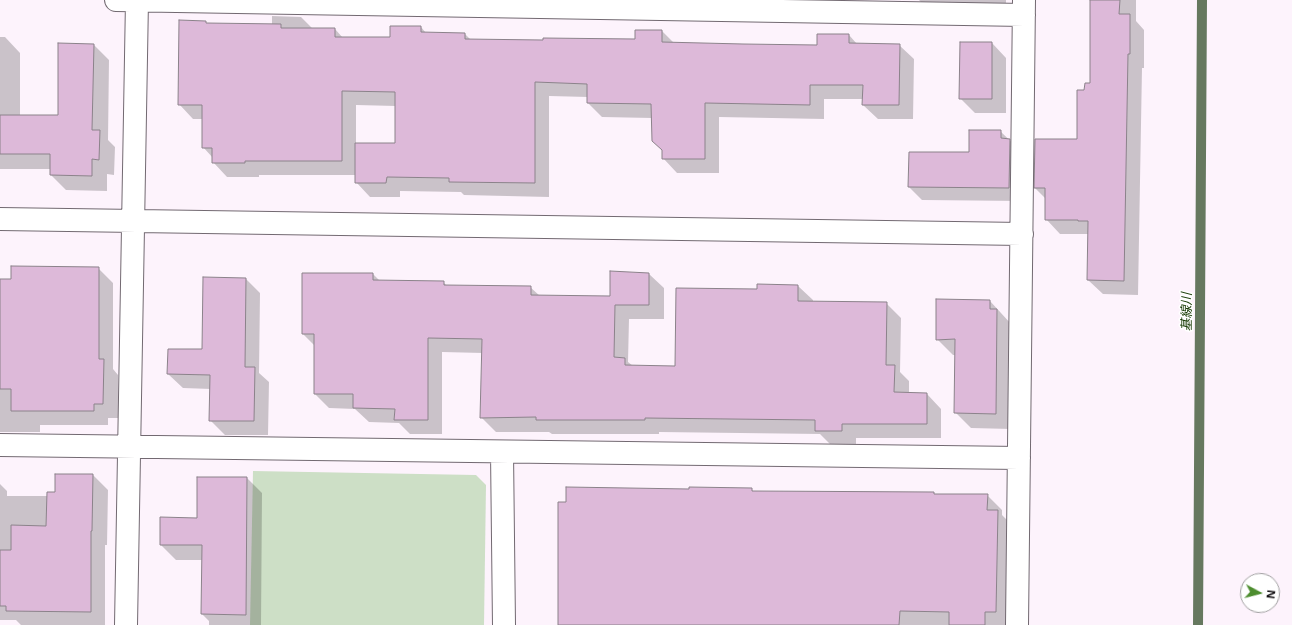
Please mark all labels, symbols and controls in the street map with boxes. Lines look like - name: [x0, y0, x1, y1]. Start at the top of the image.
- water label: 基線川: [1179, 293, 1195, 331]
- north arrow: [1240, 573, 1280, 613]
- text: N: [1263, 589, 1279, 600]

